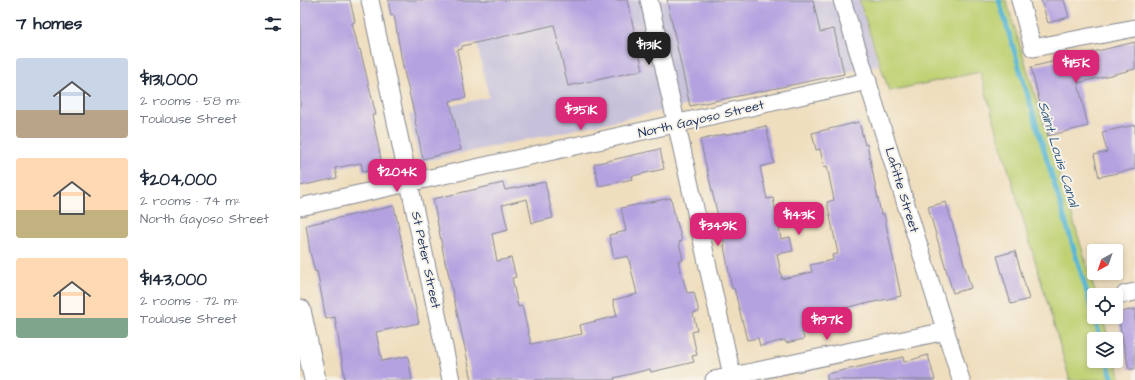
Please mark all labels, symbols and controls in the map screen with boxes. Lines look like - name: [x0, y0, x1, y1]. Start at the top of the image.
- text: 7 homes: [16, 12, 82, 36]
- icon: filters: [262, 13, 284, 35]
- pin: $131K: [621, 32, 677, 66]
- text: $131K: [636, 36, 662, 54]
- pin: $115K: [1048, 50, 1104, 84]
- text: $115K: [1062, 54, 1090, 72]
- text: $131,000: [140, 68, 198, 92]
- icon: home: [48, 74, 96, 122]
- text: 2 rooms · 58 m²: [140, 92, 241, 110]
- street label: North Gayoso Street: [636, 96, 767, 143]
- pin: $351K: [553, 97, 609, 131]
- water label: Saint Louis Canal: [1032, 99, 1084, 211]
- text: $351K: [565, 101, 597, 119]
- text: Toulouse Street: [140, 110, 237, 128]
- street label: Lafitte Street: [881, 145, 924, 235]
- pin: $204K: [369, 159, 425, 193]
- text: $204K: [377, 163, 417, 181]
- text: $204,000: [140, 168, 217, 192]
- icon: home: [48, 174, 96, 222]
- text: 2 rooms · 74 m²: [140, 192, 240, 210]
- pin: $143K: [771, 202, 827, 236]
- text: $143K: [783, 206, 815, 224]
- text: North Gayoso Street: [140, 210, 269, 228]
- street label: St Peter Street: [407, 210, 445, 311]
- pin: $349K: [690, 213, 746, 247]
- text: $349K: [699, 217, 737, 235]
- north arrow: [1087, 244, 1123, 280]
- map controls: [1087, 244, 1123, 368]
- text: $143,000: [140, 268, 207, 292]
- icon: home: [48, 274, 96, 322]
- button: locate: [1087, 288, 1123, 324]
- text: 2 rooms · 72 m²: [140, 292, 239, 310]
- pin: $197K: [799, 307, 855, 341]
- text: Toulouse Street: [140, 310, 237, 328]
- text: $197K: [811, 311, 843, 329]
- button: layers: [1087, 332, 1123, 368]

